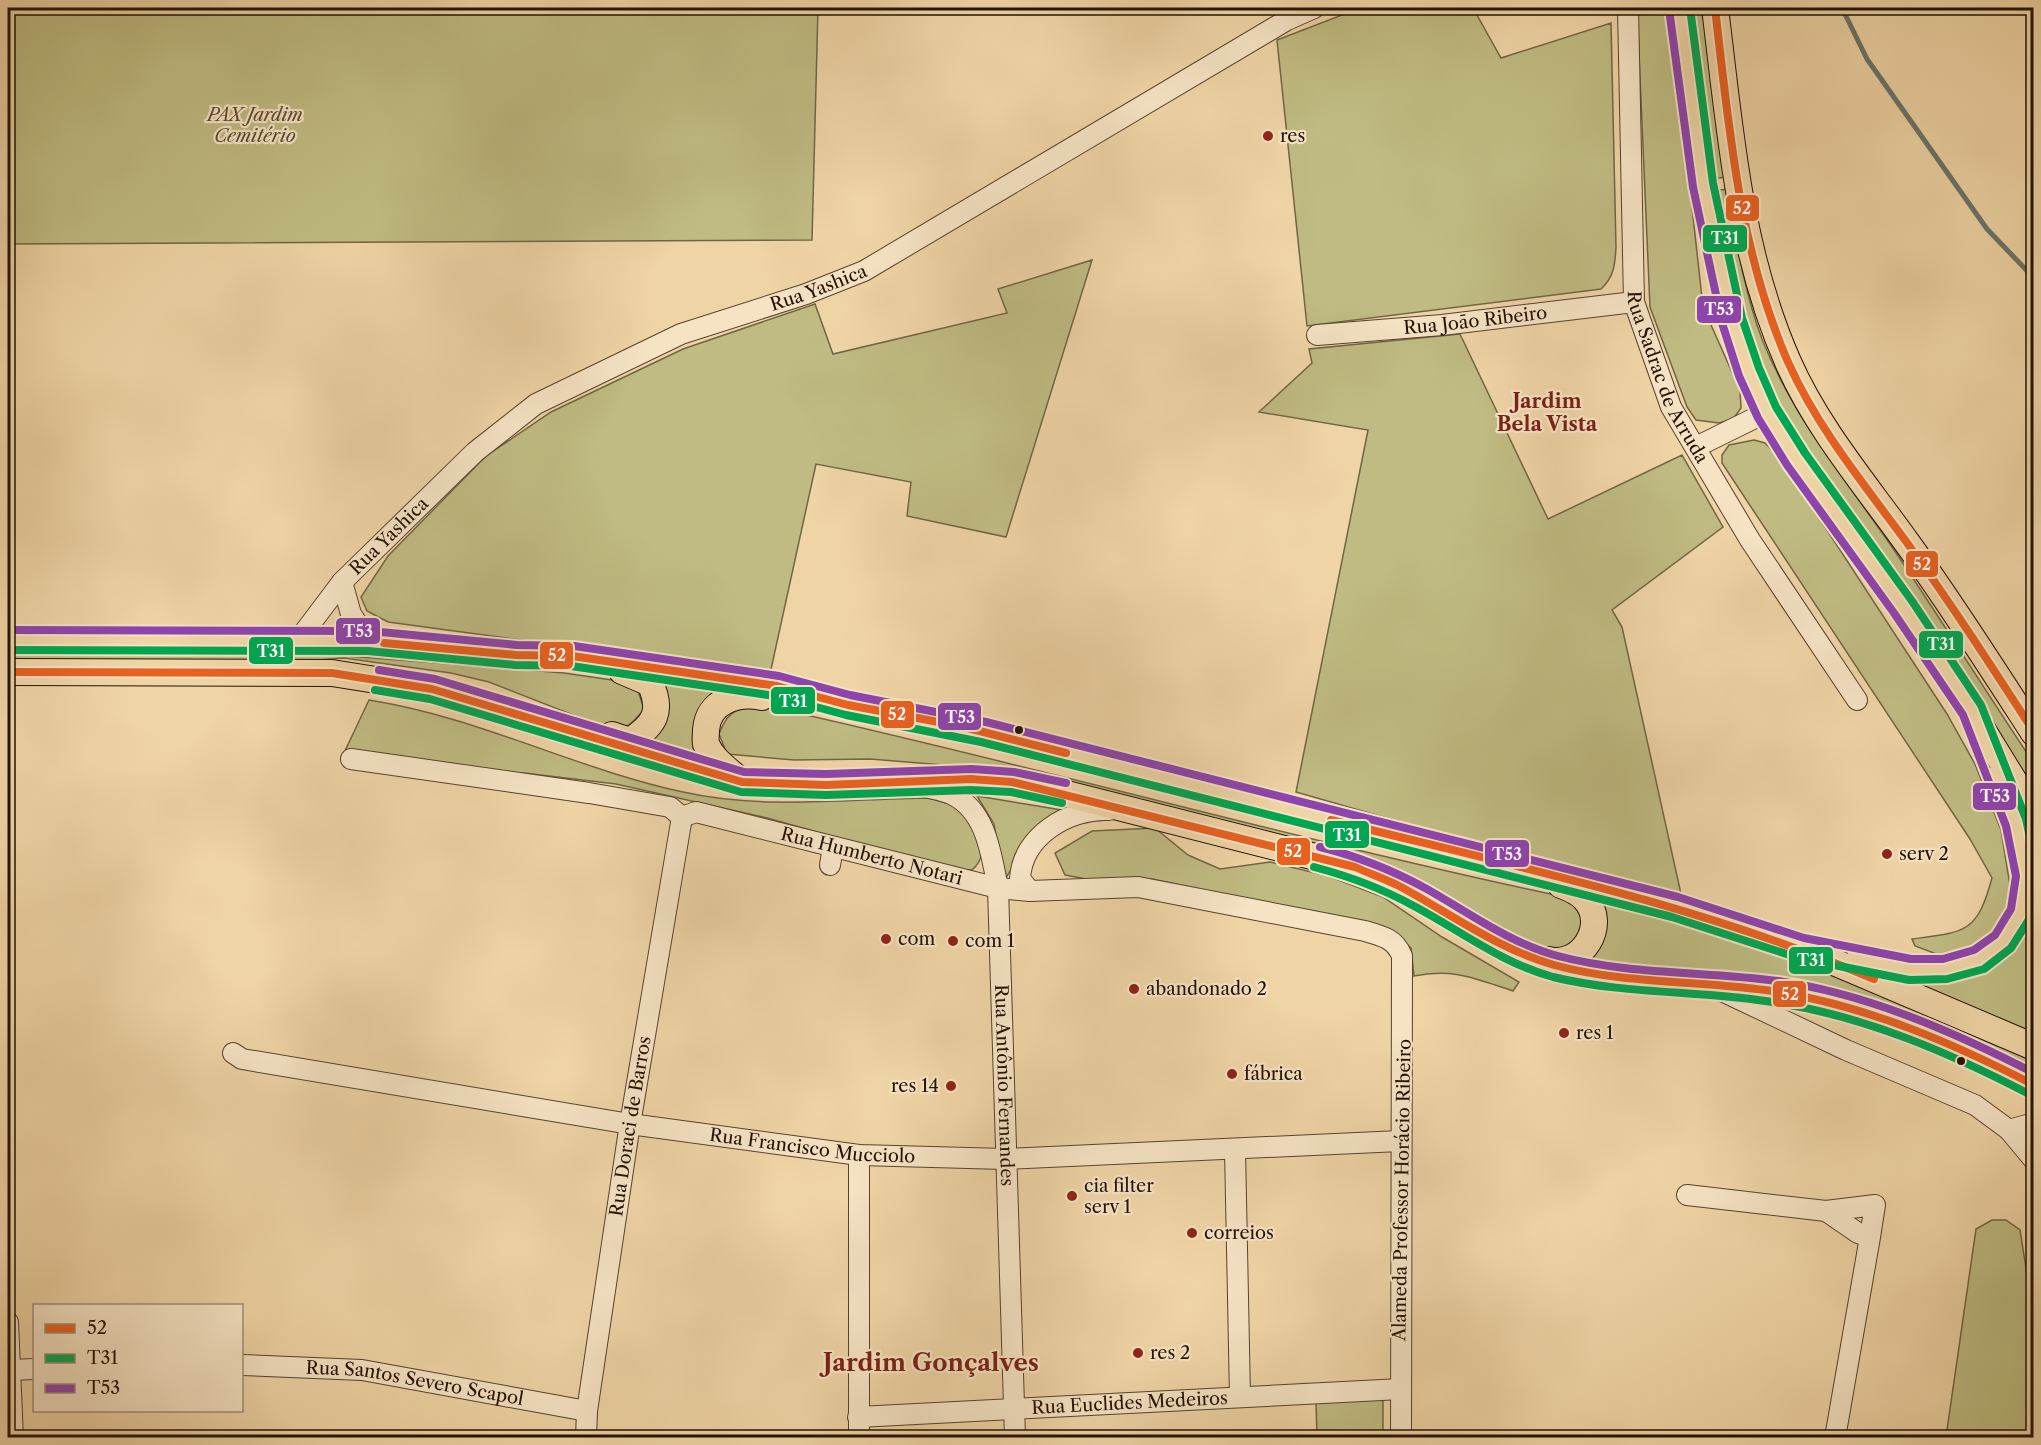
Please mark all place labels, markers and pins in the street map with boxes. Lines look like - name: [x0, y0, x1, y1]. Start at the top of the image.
- place label: res: [1280, 125, 1305, 147]
- marker: res: [1261, 129, 1275, 143]
- unlabelled marker: [1013, 724, 1025, 736]
- place label: serv 2: [1899, 843, 1949, 865]
- marker: serv 2: [1880, 847, 1894, 861]
- place label: com: [898, 928, 935, 950]
- place label: com 1: [965, 930, 1015, 952]
- marker: com: [879, 932, 893, 946]
- marker: com 1: [946, 934, 960, 948]
- place label: abandonado 2: [1146, 978, 1267, 1000]
- marker: abandonado 2: [1127, 982, 1141, 996]
- place label: res 1: [1576, 1022, 1614, 1044]
- marker: res 1: [1557, 1026, 1571, 1040]
- unlabelled marker: [1955, 1055, 1967, 1067]
- place label: fábrica: [1244, 1063, 1303, 1085]
- marker: fábrica: [1225, 1067, 1239, 1081]
- place label: res 14: [891, 1075, 939, 1097]
- marker: res 14: [944, 1079, 958, 1093]
- place label: cia filter serv 1: [1084, 1175, 1154, 1218]
- marker: cia filter serv 1: [1065, 1189, 1079, 1203]
- place label: correios: [1204, 1222, 1274, 1244]
- marker: correios: [1185, 1226, 1199, 1240]
- place label: res 2: [1150, 1342, 1190, 1364]
- marker: res 2: [1131, 1346, 1145, 1360]

